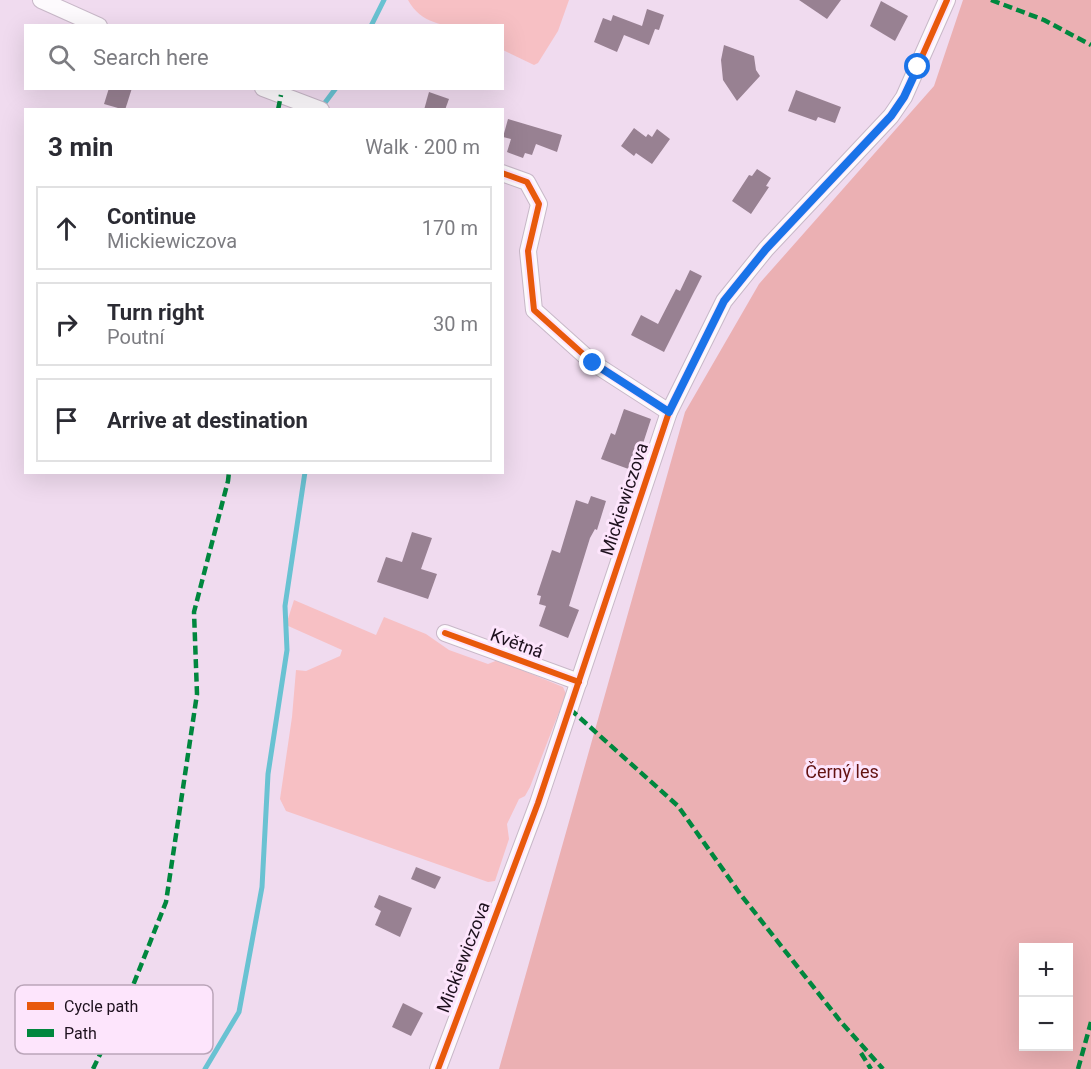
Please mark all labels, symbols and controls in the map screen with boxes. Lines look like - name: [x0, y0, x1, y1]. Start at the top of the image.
- search box: [24, 24, 504, 90]
- icon: search: [45, 41, 78, 74]
- text: Search here: [93, 45, 209, 70]
- route start: [904, 53, 930, 79]
- text: 3 min: [48, 132, 113, 162]
- text: Walk · 200 m: [365, 135, 480, 159]
- text: Continue: [107, 204, 196, 229]
- icon: ahead: [50, 212, 83, 245]
- text: 170 m: [422, 216, 478, 240]
- text: Mickiewiczova: [107, 229, 237, 253]
- text: Turn right: [107, 300, 204, 325]
- icon: right: [50, 308, 83, 341]
- text: 30 m: [433, 312, 478, 336]
- text: Poutní: [107, 325, 164, 349]
- route end: [579, 349, 605, 375]
- icon: arrive: [50, 404, 83, 437]
- text: Arrive at destination: [107, 408, 308, 433]
- street label: Mickiewiczova: [596, 440, 652, 558]
- street label: Květná: [488, 624, 546, 662]
- park label: Černý les: [805, 761, 879, 782]
- street label: Mickiewiczova: [432, 899, 494, 1015]
- map controls: [1019, 943, 1073, 1051]
- button: +: [1019, 943, 1073, 997]
- legend: [15, 985, 213, 1054]
- text: Cycle path: [64, 997, 138, 1016]
- button: −: [1019, 997, 1073, 1051]
- text: Path: [64, 1024, 97, 1043]

